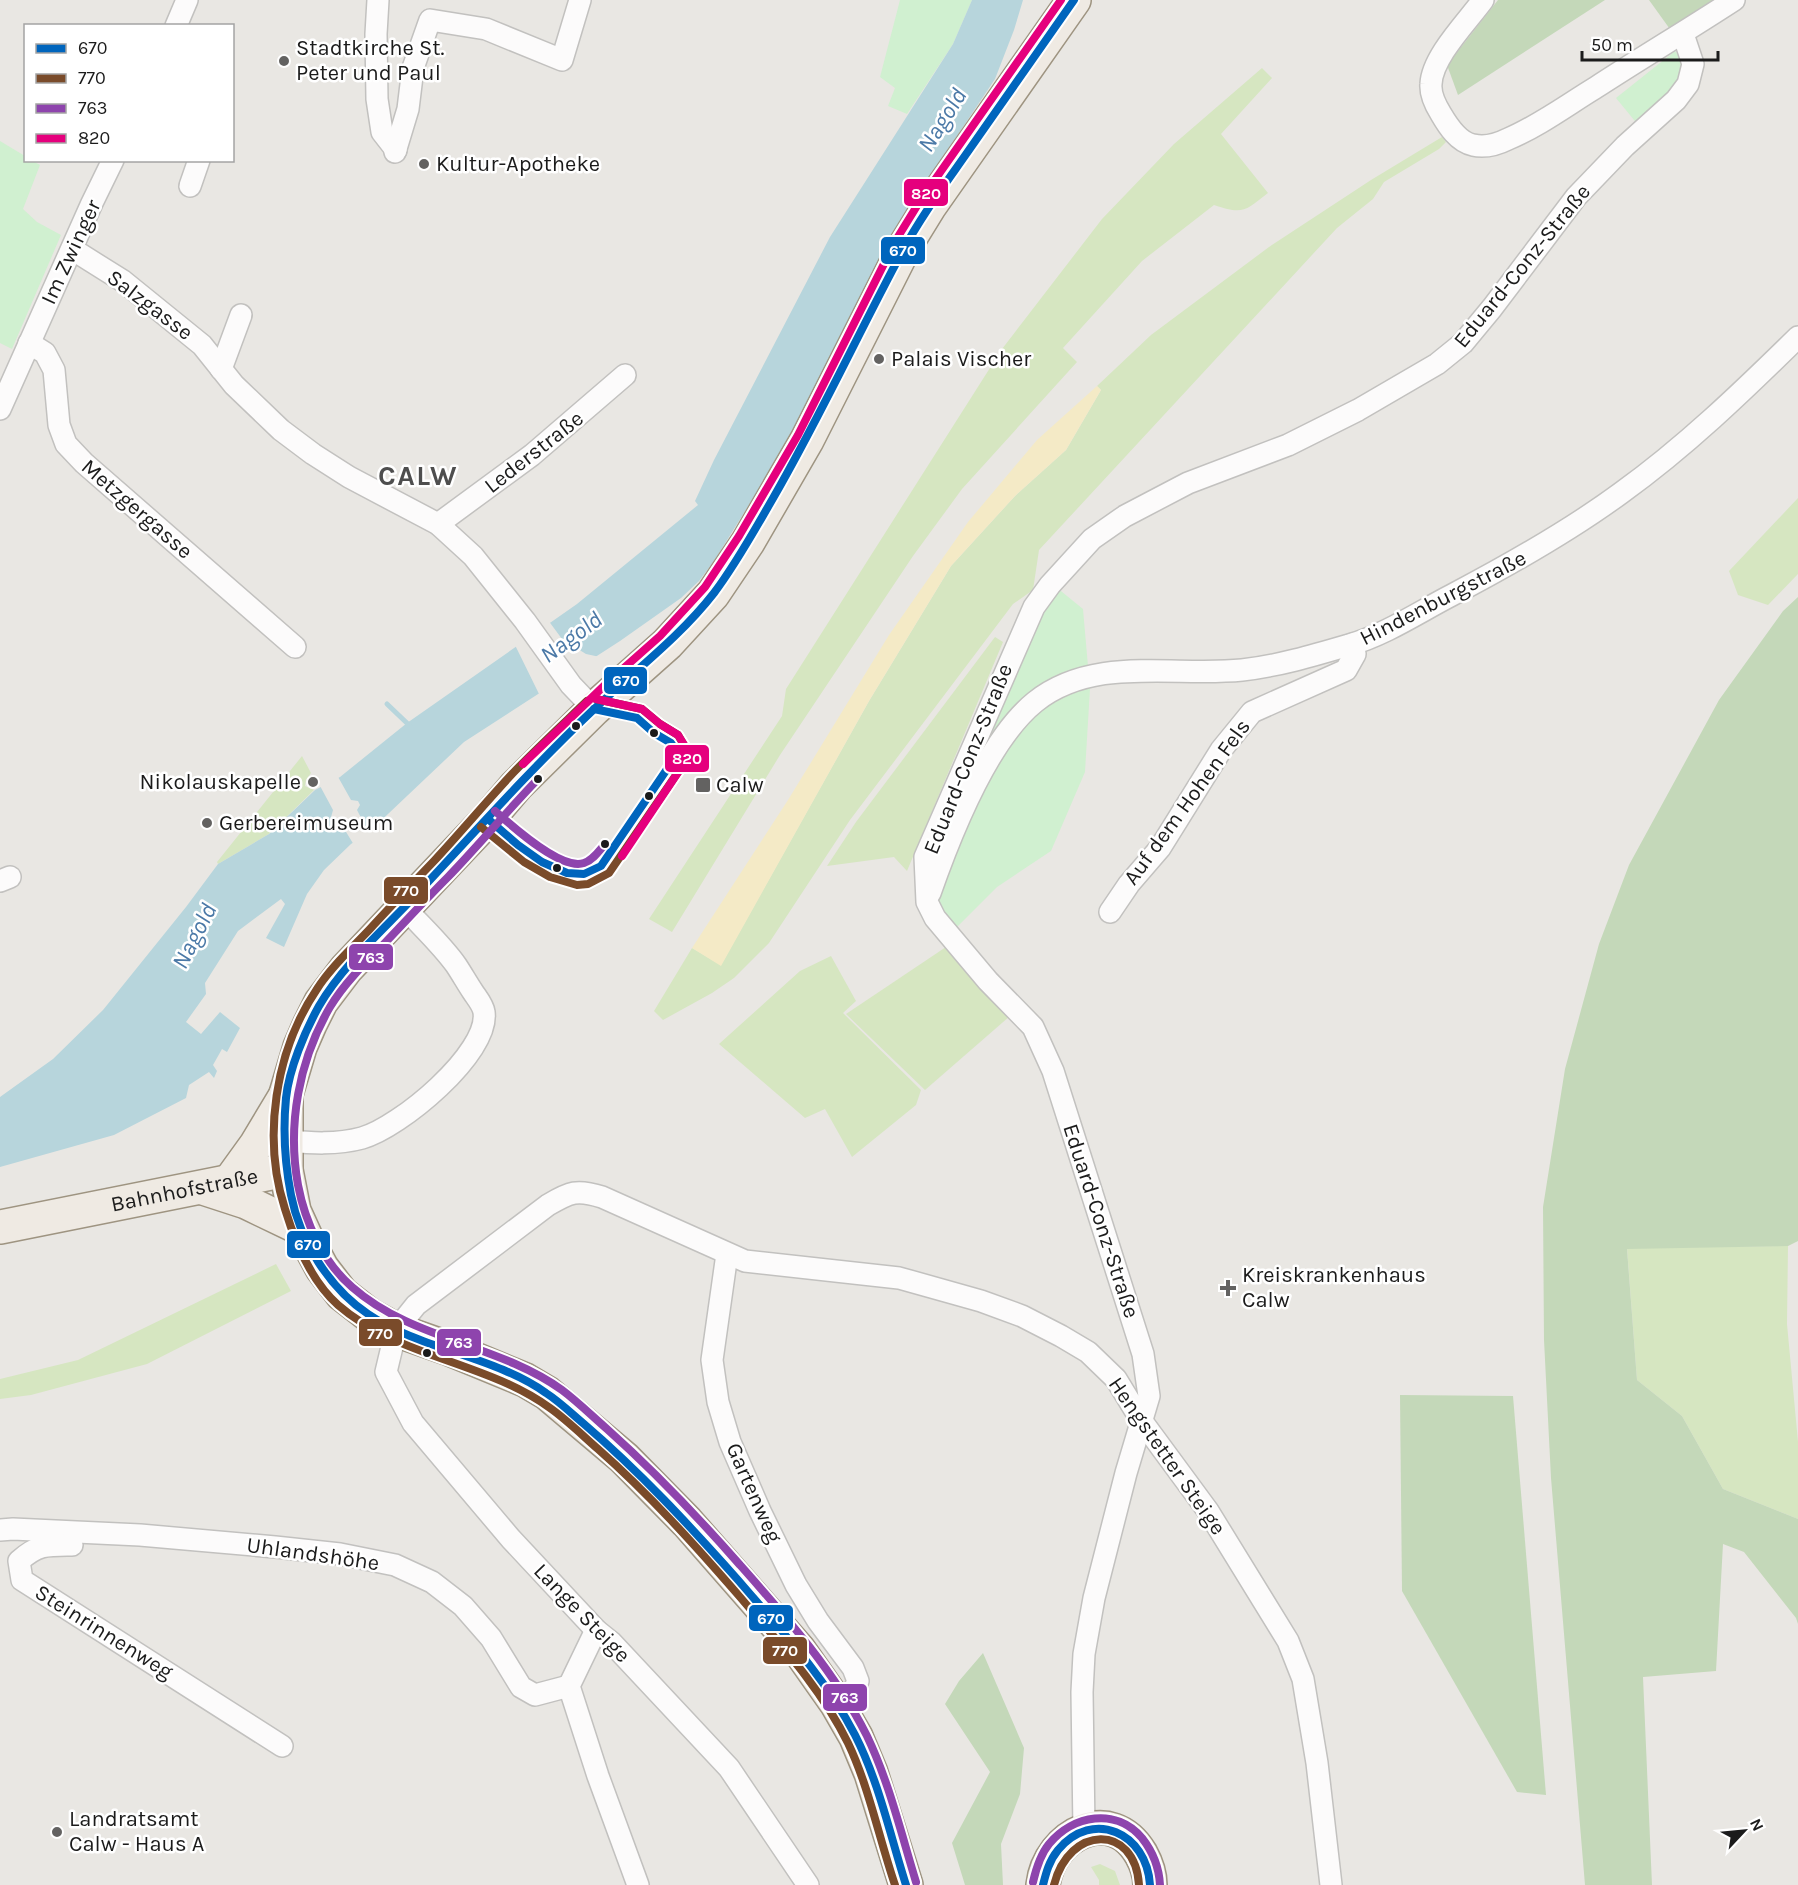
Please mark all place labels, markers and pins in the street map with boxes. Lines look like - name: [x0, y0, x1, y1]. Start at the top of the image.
- place label: Stadtkirche St. Peter und Paul: [296, 35, 445, 86]
- marker: Stadtkirche St. Peter und Paul: [277, 54, 291, 68]
- place label: Kultur-Apotheke: [436, 151, 600, 177]
- marker: Kultur-Apotheke: [417, 157, 431, 171]
- place label: Palais Vischer: [891, 346, 1031, 372]
- marker: Palais Vischer: [872, 352, 886, 366]
- unlabelled marker: [570, 720, 582, 732]
- unlabelled marker: [648, 727, 660, 739]
- place label: Nikolauskapelle: [140, 769, 301, 795]
- place label: Calw: [716, 772, 764, 798]
- unlabelled marker: [532, 773, 544, 785]
- marker: Nikolauskapelle: [306, 775, 320, 789]
- marker: Calw: [694, 776, 712, 794]
- unlabelled marker: [643, 790, 655, 802]
- place label: Gerbereimuseum: [219, 810, 393, 836]
- marker: Gerbereimuseum: [200, 816, 214, 830]
- unlabelled marker: [599, 838, 611, 850]
- unlabelled marker: [551, 862, 563, 874]
- place label: Kreiskrankenhaus Calw: [1242, 1262, 1426, 1313]
- marker: Kreiskrankenhaus Calw: [1219, 1279, 1237, 1297]
- unlabelled marker: [421, 1347, 433, 1359]
- place label: Landratsamt Calw - Haus A: [69, 1806, 205, 1857]
- marker: Landratsamt Calw - Haus A: [50, 1825, 64, 1839]

